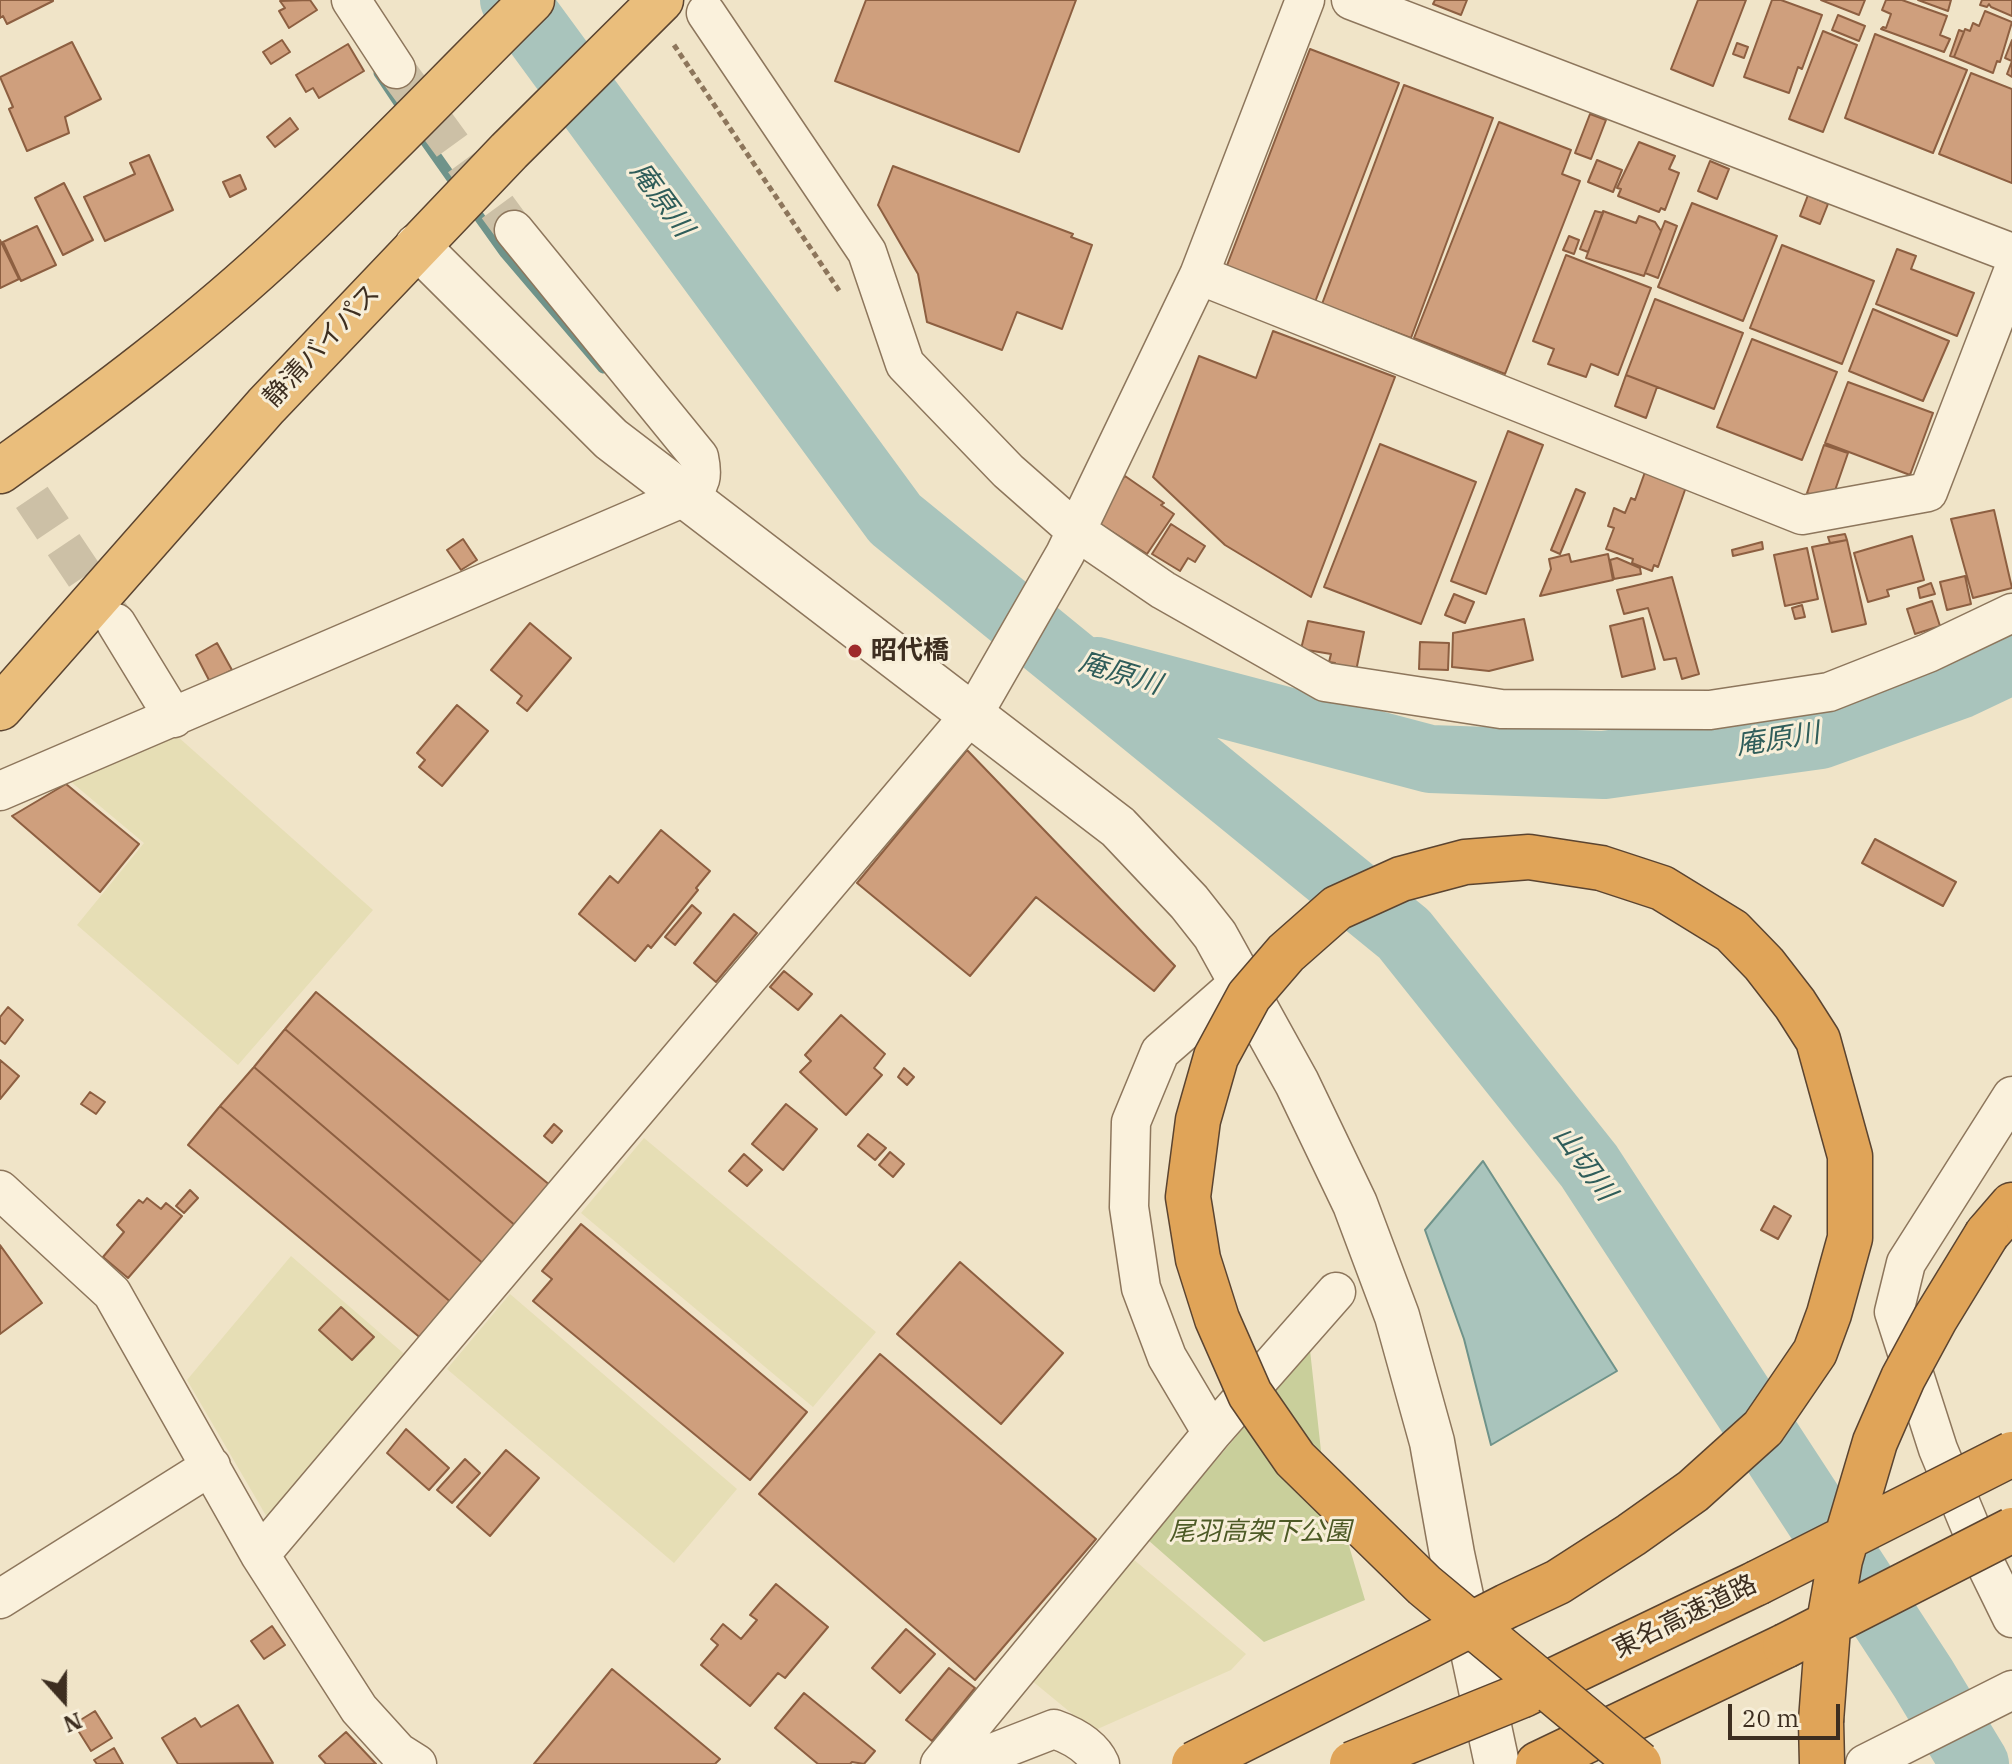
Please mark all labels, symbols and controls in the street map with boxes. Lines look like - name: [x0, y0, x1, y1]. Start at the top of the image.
- water label: 庵原川: [623, 156, 699, 244]
- street label: 静清バイパス: [257, 278, 387, 414]
- place label: 昭代橋: [871, 635, 949, 667]
- marker: 昭代橋: [846, 642, 864, 660]
- water label: 庵原川: [1075, 646, 1165, 702]
- water label: 庵原川: [1734, 717, 1822, 763]
- water label: 山切川: [1546, 1120, 1622, 1208]
- park label: 尾羽高架下公園: [1169, 1516, 1351, 1548]
- street label: 東名高速道路: [1608, 1569, 1762, 1665]
- north arrow: [24, 1660, 104, 1740]
- scale bar: [1732, 1688, 1844, 1738]
- text: 20 m: [1742, 1702, 1799, 1734]
- text: N: [59, 1706, 86, 1740]

